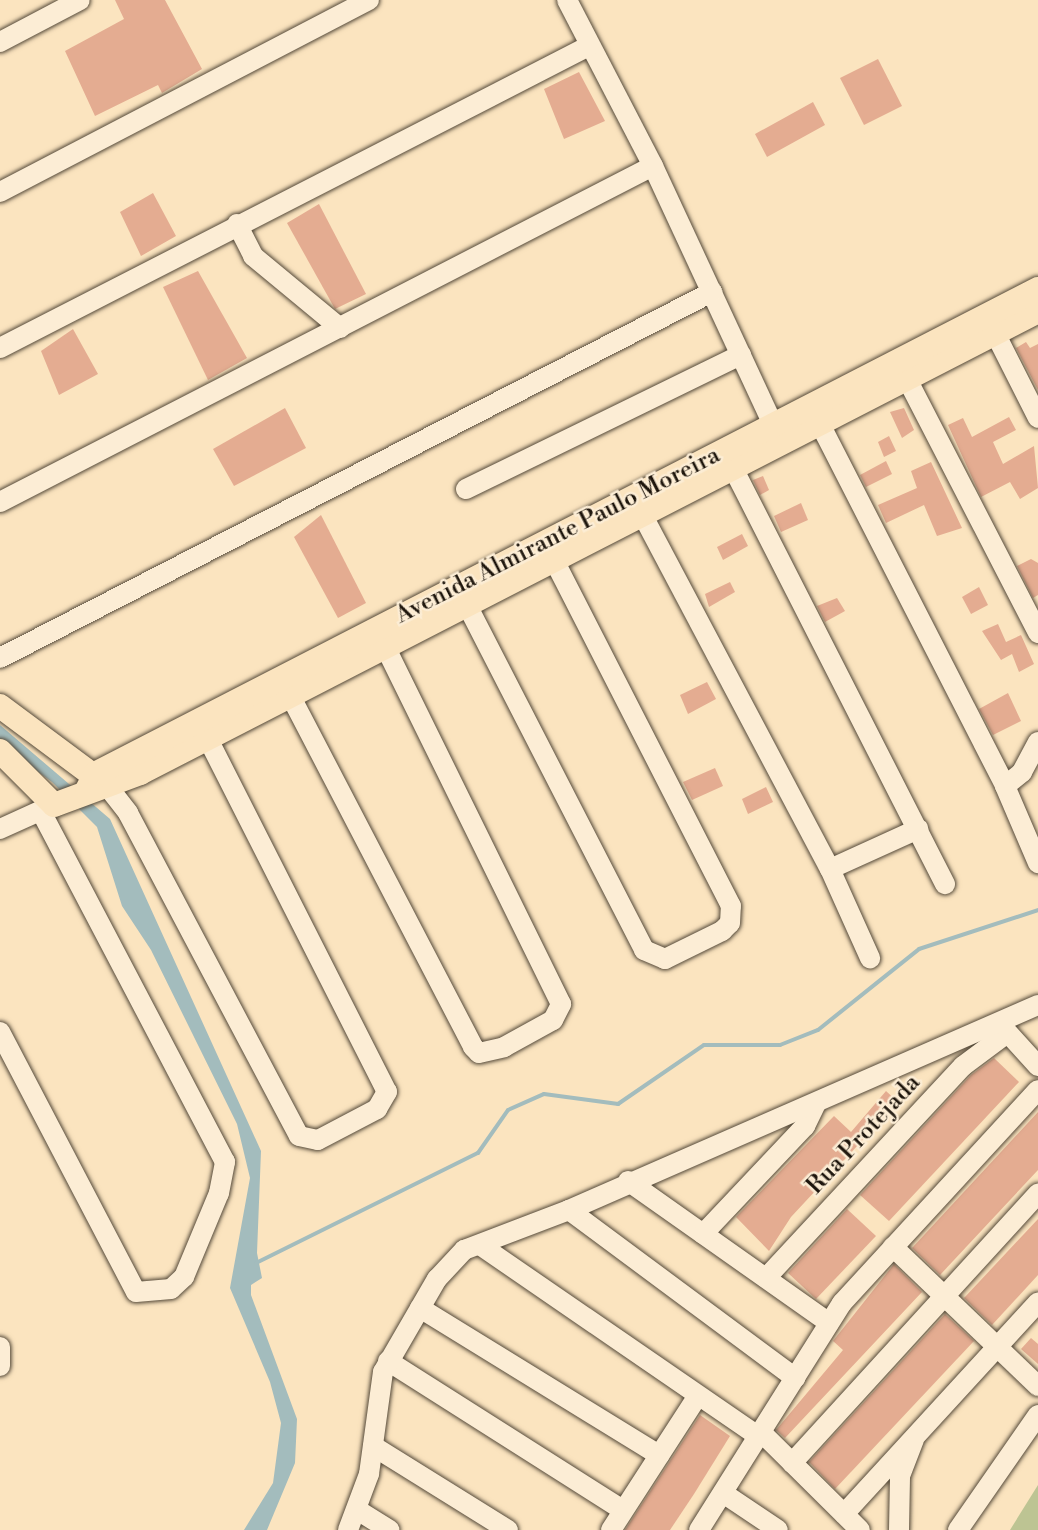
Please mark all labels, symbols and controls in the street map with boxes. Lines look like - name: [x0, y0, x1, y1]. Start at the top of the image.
- street label: Avenida Almirante Paulo Moreira: [391, 441, 725, 631]
- street label: Rua Protejada: [801, 1069, 927, 1201]

